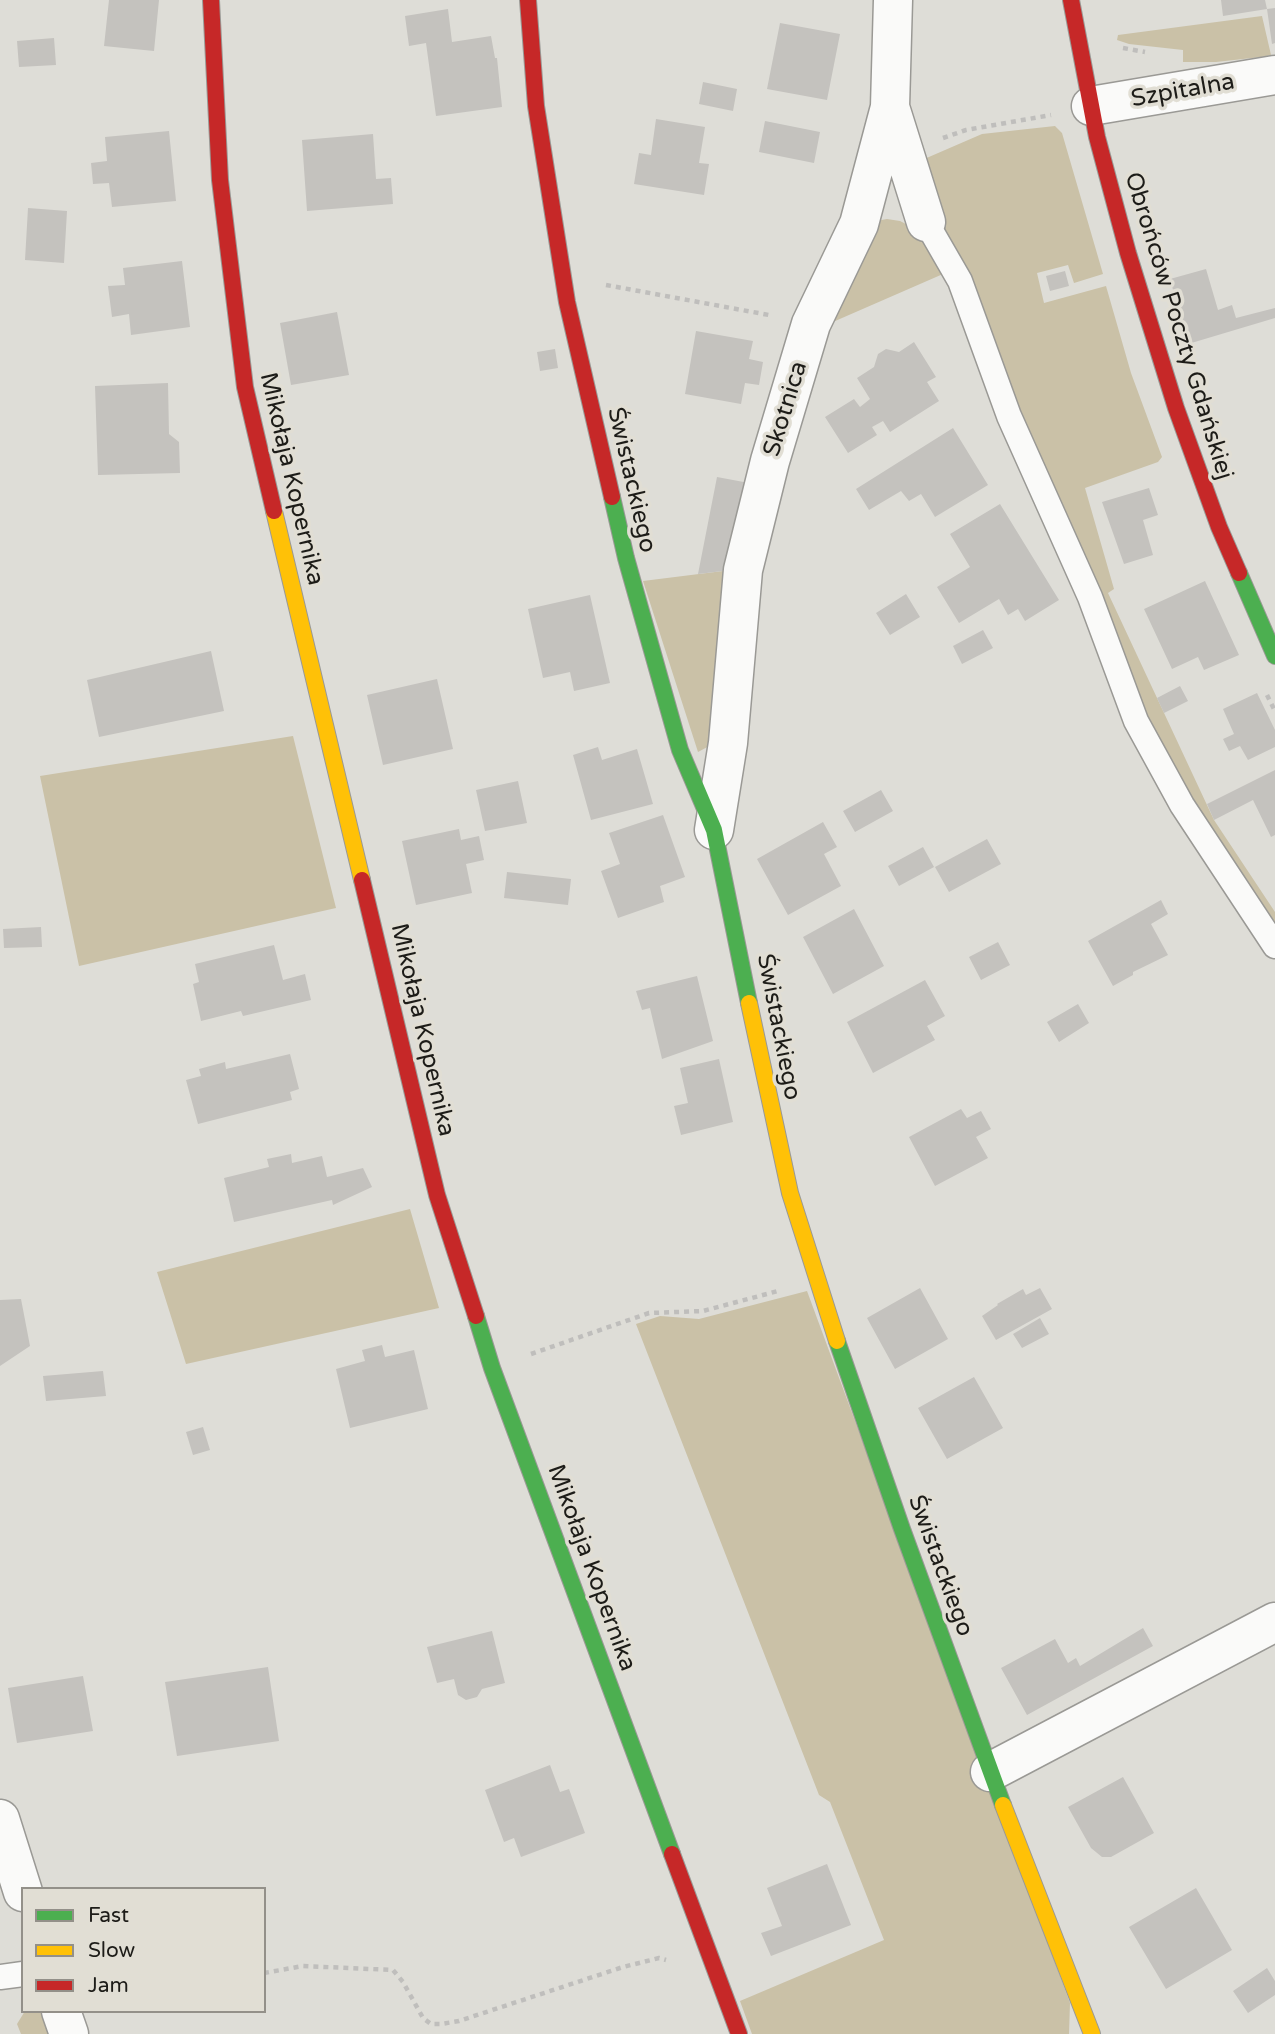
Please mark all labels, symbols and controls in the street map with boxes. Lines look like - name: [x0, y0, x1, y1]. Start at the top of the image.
- street label: Szpitalna: [1129, 68, 1237, 114]
- street label: Obrońców Poczty Gdańskiej: [1117, 169, 1239, 483]
- street label: Skotnica: [758, 358, 814, 460]
- street label: Mikołaja Kopernika: [253, 370, 329, 588]
- street label: Świstackiego: [600, 405, 662, 555]
- street label: Mikołaja Kopernika: [384, 921, 460, 1139]
- street label: Świstackiego: [750, 951, 806, 1103]
- street label: Mikołaja Kopernika: [540, 1461, 642, 1675]
- street label: Świstackiego: [901, 1491, 979, 1641]
- legend: [21, 1887, 266, 2013]
- text: Fast: [88, 1903, 129, 1928]
- text: Slow: [88, 1938, 135, 1963]
- text: Jam: [88, 1973, 129, 1998]

